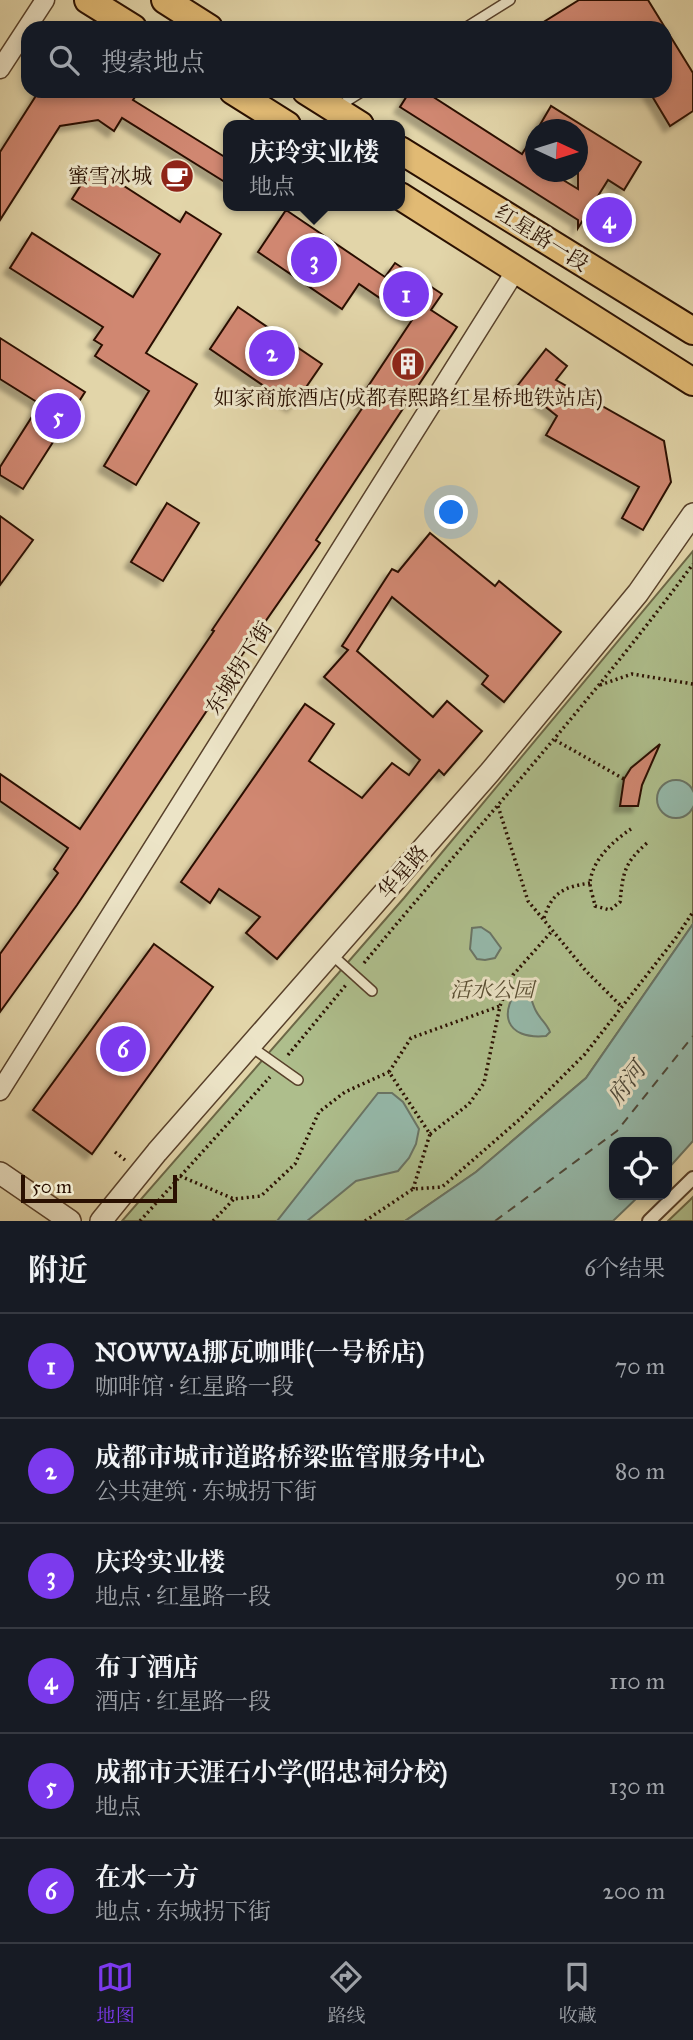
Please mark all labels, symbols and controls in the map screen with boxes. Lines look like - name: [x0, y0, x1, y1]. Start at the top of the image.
- search box: [21, 21, 672, 98]
- icon: search: [45, 41, 83, 79]
- text: 搜索地点: [101, 46, 205, 78]
- north arrow: [525, 119, 588, 182]
- popup: [223, 120, 405, 211]
- text: 庆玲实业楼: [249, 136, 379, 168]
- cafe icon: 蜜雪冰城: [158, 157, 196, 195]
- place label: 蜜雪冰城: [68, 163, 152, 189]
- text: 地点: [249, 172, 295, 200]
- pin: 4: [586, 194, 632, 246]
- street label: 红星路一段: [491, 199, 593, 277]
- pin: 3: [291, 234, 337, 286]
- pin: 1: [383, 268, 429, 320]
- pin: 2: [249, 327, 295, 379]
- building icon: 如家商旅酒店(成都春熙路红星桥地铁站店): [389, 345, 427, 383]
- place label: 如家商旅酒店(成都春熙路红星桥地铁站店): [213, 385, 603, 411]
- pin: 5: [35, 390, 81, 442]
- your location: [434, 495, 468, 529]
- street label: 东城拐下街: [200, 617, 278, 719]
- street label: 华星路: [373, 840, 433, 904]
- park label: 活水公园: [450, 977, 537, 1003]
- pin: 6: [100, 1023, 146, 1075]
- water label: 府河: [601, 1053, 654, 1110]
- map controls: [609, 1137, 672, 1200]
- button: locate: [609, 1137, 672, 1200]
- scale bar: [21, 1172, 177, 1204]
- text: 50 m: [32, 1175, 72, 1198]
- text: 附近: [28, 1252, 88, 1288]
- text: 6个结果: [584, 1254, 665, 1282]
- text: NOWWA挪瓦咖啡(一号桥店): [95, 1336, 425, 1368]
- text: 1: [46, 1352, 56, 1380]
- text: 70 m: [615, 1352, 665, 1380]
- text: 咖啡馆 · 红星路一段: [95, 1372, 294, 1400]
- text: 成都市城市道路桥梁监管服务中心: [95, 1441, 485, 1473]
- text: 2: [45, 1457, 57, 1485]
- text: 80 m: [615, 1457, 665, 1485]
- text: 公共建筑 · 东城拐下街: [95, 1477, 317, 1505]
- text: 庆玲实业楼: [95, 1546, 225, 1578]
- text: 3: [46, 1562, 56, 1590]
- text: 90 m: [615, 1562, 665, 1590]
- text: 地点 · 红星路一段: [95, 1582, 271, 1610]
- text: 布丁酒店: [95, 1651, 199, 1683]
- text: 4: [45, 1667, 57, 1695]
- text: 110 m: [609, 1667, 665, 1695]
- text: 酒店 · 红星路一段: [95, 1687, 271, 1715]
- text: 成都市天涯石小学(昭忠祠分校): [95, 1756, 448, 1788]
- text: 5: [46, 1772, 56, 1800]
- text: 130 m: [609, 1772, 665, 1800]
- text: 地点: [95, 1792, 141, 1820]
- text: 在水一方: [95, 1861, 199, 1893]
- text: 6: [45, 1877, 57, 1905]
- text: 200 m: [603, 1877, 665, 1905]
- text: 地点 · 东城拐下街: [95, 1897, 271, 1925]
- tab: 地图: [96, 1958, 135, 2027]
- tab: 路线: [327, 1958, 366, 2027]
- tab: 收藏: [558, 1958, 597, 2027]

